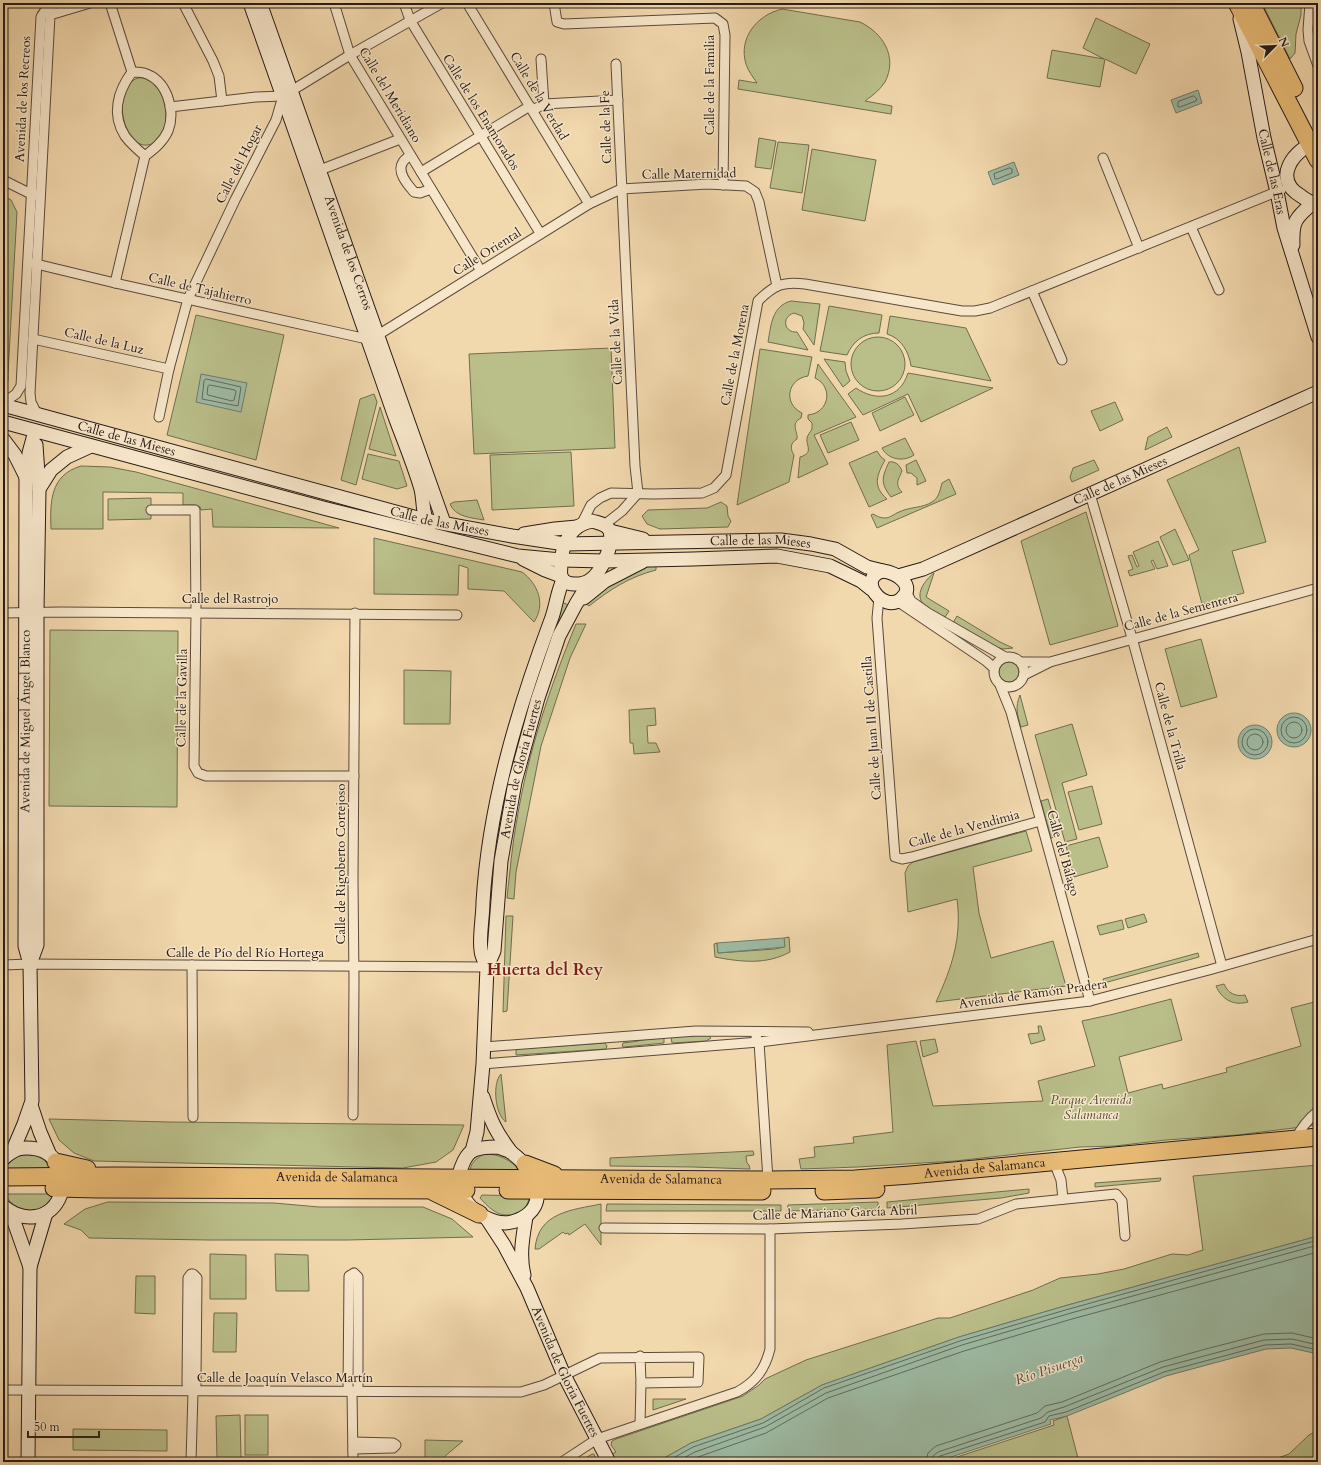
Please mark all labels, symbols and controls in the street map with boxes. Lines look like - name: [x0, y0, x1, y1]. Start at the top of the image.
- north arrow: [1255, 26, 1295, 66]
- street label: Calle de la Familia: [701, 34, 719, 135]
- text: N: [1275, 35, 1293, 50]
- street label: Avenida de los Recreos: [11, 36, 35, 162]
- street label: Calle del Meridiano: [354, 44, 426, 146]
- street label: Calle de la Verdad: [506, 49, 572, 144]
- street label: Calle de los Enamorados: [438, 51, 524, 173]
- street label: Calle de la Fe: [596, 90, 616, 164]
- street label: Calle del Hogar: [211, 121, 267, 207]
- street label: Calle de las Eras: [1253, 127, 1290, 216]
- street label: Calle Maternidad: [642, 164, 737, 184]
- street label: Avenida de los Cerros: [320, 193, 377, 312]
- street label: Calle Oriental: [449, 223, 525, 280]
- street label: Calle de Tajahierro: [147, 268, 253, 310]
- street label: Calle de la Vida: [605, 298, 627, 385]
- street label: Calle de la Morena: [716, 302, 754, 407]
- street label: Calle de la Luz: [62, 323, 146, 359]
- street label: Calle de las Mieses: [75, 417, 178, 461]
- street label: Calle de las Mieses: [1070, 452, 1170, 510]
- street label: Calle de las Mieses: [388, 502, 491, 541]
- street label: Calle de las Mieses: [710, 531, 812, 553]
- street label: Calle de la Sementera: [1122, 588, 1240, 636]
- street label: Calle del Rastrojo: [182, 590, 278, 608]
- street label: Avenida de Miguel Ángel Blanco: [16, 630, 35, 813]
- street label: Calle de la Gavilla: [172, 648, 192, 747]
- street label: Calle de Juan II de Castilla: [858, 655, 886, 801]
- street label: Calle de la Trilla: [1150, 680, 1190, 772]
- street label: Avenida de Gloria Fuertes: [496, 697, 546, 840]
- street label: Calle de Rigoberto Cortejoso: [332, 784, 350, 944]
- street label: Calle de la Vendimia: [907, 805, 1022, 852]
- street label: Calle del Bálago: [1042, 808, 1084, 898]
- street label: Calle de Pío del Río Hortega: [166, 944, 324, 962]
- district label: Huerta del Rey: [487, 958, 604, 981]
- street label: Avenida de Ramón Pradera: [958, 975, 1109, 1013]
- park label: Parque Avenida Salamanca: [1051, 1091, 1132, 1124]
- street label: Avenida de Salamanca: [923, 1153, 1046, 1183]
- street label: Avenida de Salamanca: [276, 1168, 398, 1187]
- street label: Avenida de Salamanca: [600, 1170, 722, 1189]
- street label: Calle de Mariano García Abril: [752, 1201, 918, 1225]
- street label: Avenida de Gloria Fuertes: [527, 1304, 604, 1441]
- water label: Río Pisuerga: [1013, 1349, 1085, 1389]
- street label: Calle de Joaquín Velasco Martín: [197, 1369, 374, 1387]
- scale bar: [28, 1413, 99, 1439]
- text: 50 m: [34, 1419, 61, 1435]

